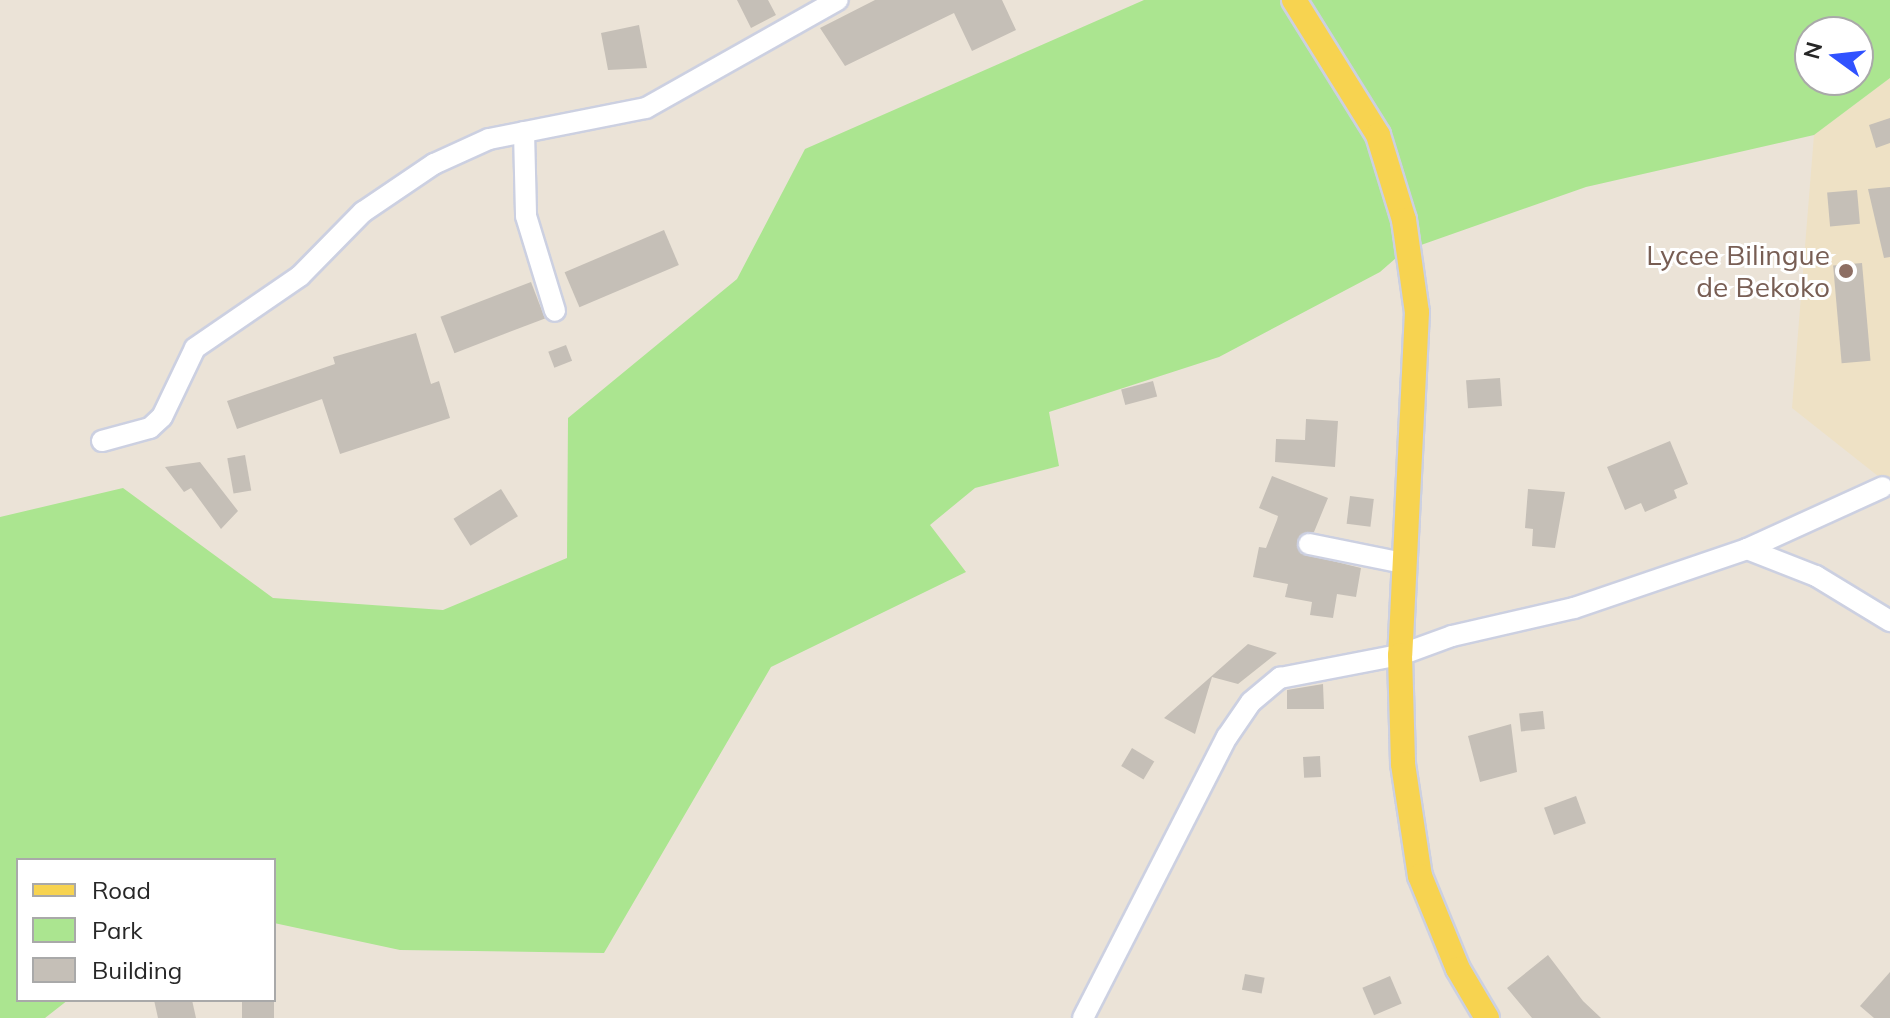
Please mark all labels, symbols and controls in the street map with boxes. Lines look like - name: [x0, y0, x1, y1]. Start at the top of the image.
- north arrow: [1794, 16, 1874, 96]
- text: N: [1797, 39, 1828, 62]
- place label: Lycee Bilingue de Bekoko: [1646, 238, 1830, 304]
- marker: Lycee Bilingue de Bekoko: [1837, 262, 1855, 280]
- legend: [16, 858, 276, 1002]
- text: Road: [92, 875, 151, 905]
- text: Park: [92, 915, 143, 945]
- text: Building: [92, 955, 182, 985]

